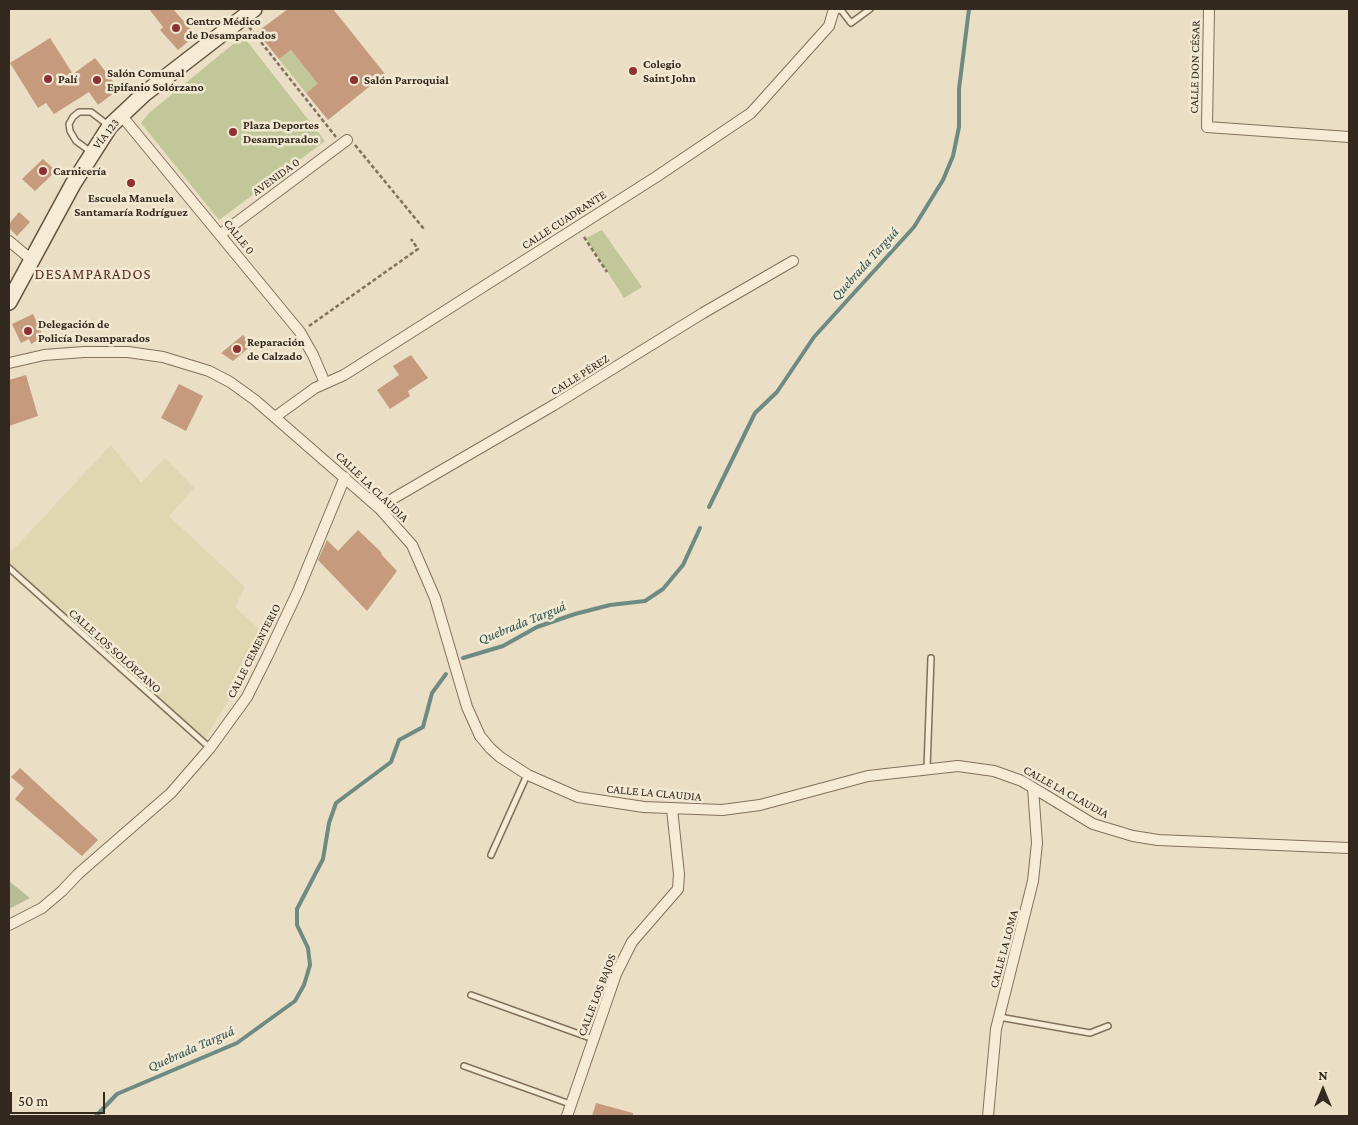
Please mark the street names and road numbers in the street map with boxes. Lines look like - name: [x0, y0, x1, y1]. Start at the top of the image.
- street label: CALLE DON CÉSAR: [1187, 20, 1203, 114]
- street label: VÍA 123: [90, 116, 122, 152]
- street label: AVENIDA 0: [249, 155, 303, 199]
- street label: CALLE CUADRANTE: [519, 187, 609, 253]
- street label: CALLE 0: [220, 216, 258, 258]
- street label: CALLE PÉREZ: [548, 351, 612, 399]
- street label: CALLE LA CLAUDIA: [333, 449, 411, 525]
- street label: CALLE CEMENTERIO: [224, 601, 284, 701]
- street label: CALLE LOS SOLÓRZANO: [66, 606, 164, 696]
- street label: CALLE LA CLAUDIA: [1021, 763, 1111, 821]
- street label: CALLE LA CLAUDIA: [606, 782, 702, 804]
- street label: CALLE LA LOMA: [987, 908, 1021, 990]
- street label: CALLE LOS BAJOS: [575, 952, 619, 1038]

